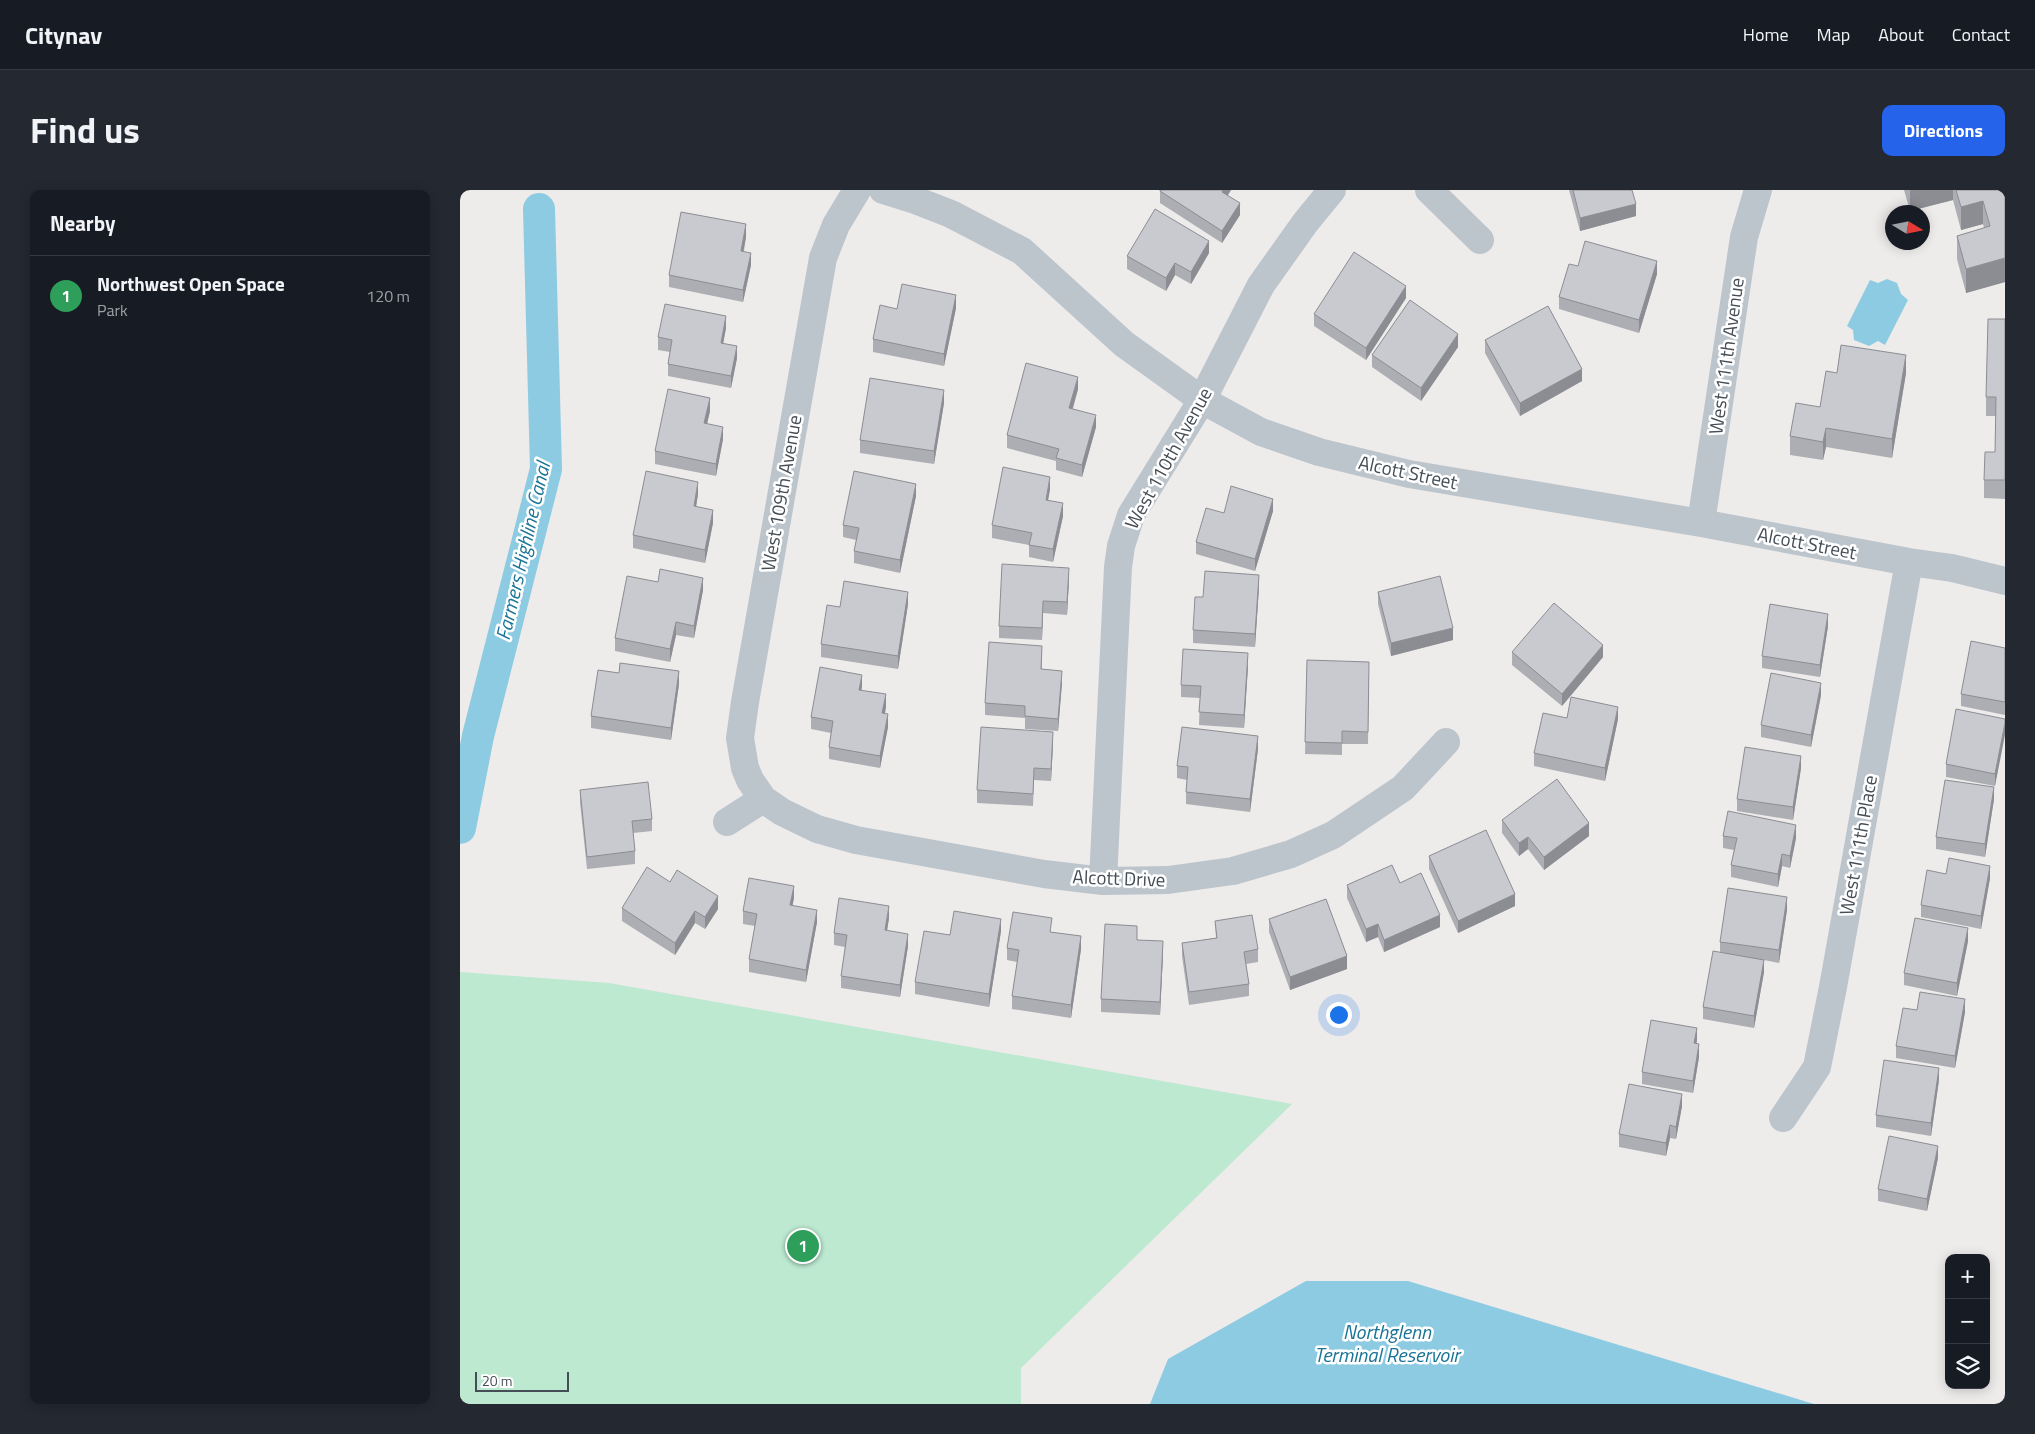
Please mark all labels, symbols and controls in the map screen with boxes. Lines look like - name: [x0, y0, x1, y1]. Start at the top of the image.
- text: Citynav: [25, 17, 102, 53]
- text: Home: [1743, 21, 1789, 48]
- text: Map: [1817, 21, 1850, 48]
- text: About: [1878, 21, 1924, 48]
- text: Contact: [1952, 21, 2010, 48]
- text: Find us: [30, 103, 140, 157]
- button: Directions: [1882, 105, 2005, 156]
- north arrow: [1885, 205, 1930, 250]
- text: Nearby: [50, 207, 115, 239]
- text: Northwest Open Space: [97, 269, 285, 298]
- street label: West 111th Avenue: [1700, 276, 1751, 436]
- text: 1: [62, 284, 70, 308]
- text: 120 m: [366, 284, 410, 308]
- text: Park: [97, 298, 128, 322]
- street label: West 110th Avenue: [1117, 382, 1219, 534]
- street label: West 109th Avenue: [752, 413, 809, 573]
- street label: Alcott Street: [1356, 447, 1461, 496]
- water label: Farmers Highline Canal: [487, 456, 559, 643]
- street label: Alcott Street: [1755, 519, 1859, 566]
- street label: West 111th Place: [1831, 773, 1884, 917]
- street label: Alcott Drive: [1072, 861, 1166, 894]
- your location: [1326, 1002, 1352, 1028]
- pin: 1: [787, 1227, 819, 1265]
- map controls: [1945, 1254, 1990, 1389]
- button: +: [1945, 1254, 1990, 1299]
- button: −: [1945, 1299, 1990, 1344]
- water label: Northglenn Terminal Reservoir: [1314, 1316, 1462, 1370]
- button: layers: [1945, 1344, 1990, 1389]
- scale bar: [475, 1369, 569, 1392]
- text: 20 m: [482, 1370, 512, 1391]

